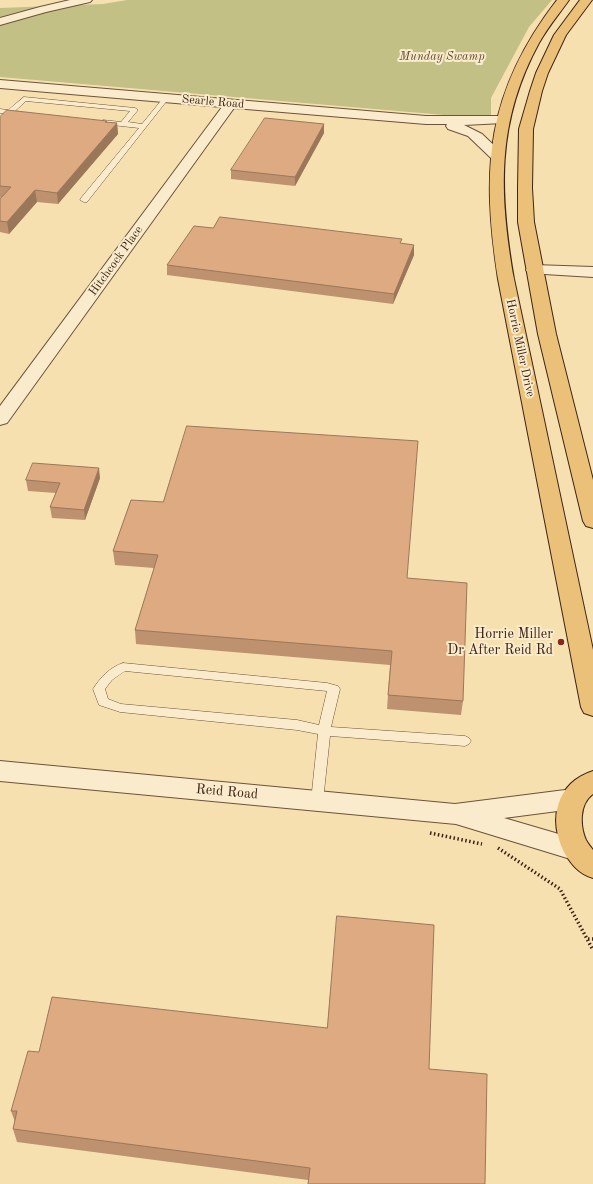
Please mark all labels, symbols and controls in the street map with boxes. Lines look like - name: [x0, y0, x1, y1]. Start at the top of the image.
- park label: Munday Swamp: [399, 50, 485, 64]
- street label: Searle Road: [181, 92, 245, 112]
- street label: Hitchcock Place: [86, 223, 146, 299]
- street label: Horrie Miller Drive: [503, 298, 537, 398]
- place label: Horrie Miller Dr After Reid Rd: [447, 626, 553, 658]
- marker: Horrie Miller Dr After Reid Rd: [556, 637, 566, 647]
- street label: Reid Road: [195, 781, 259, 803]

